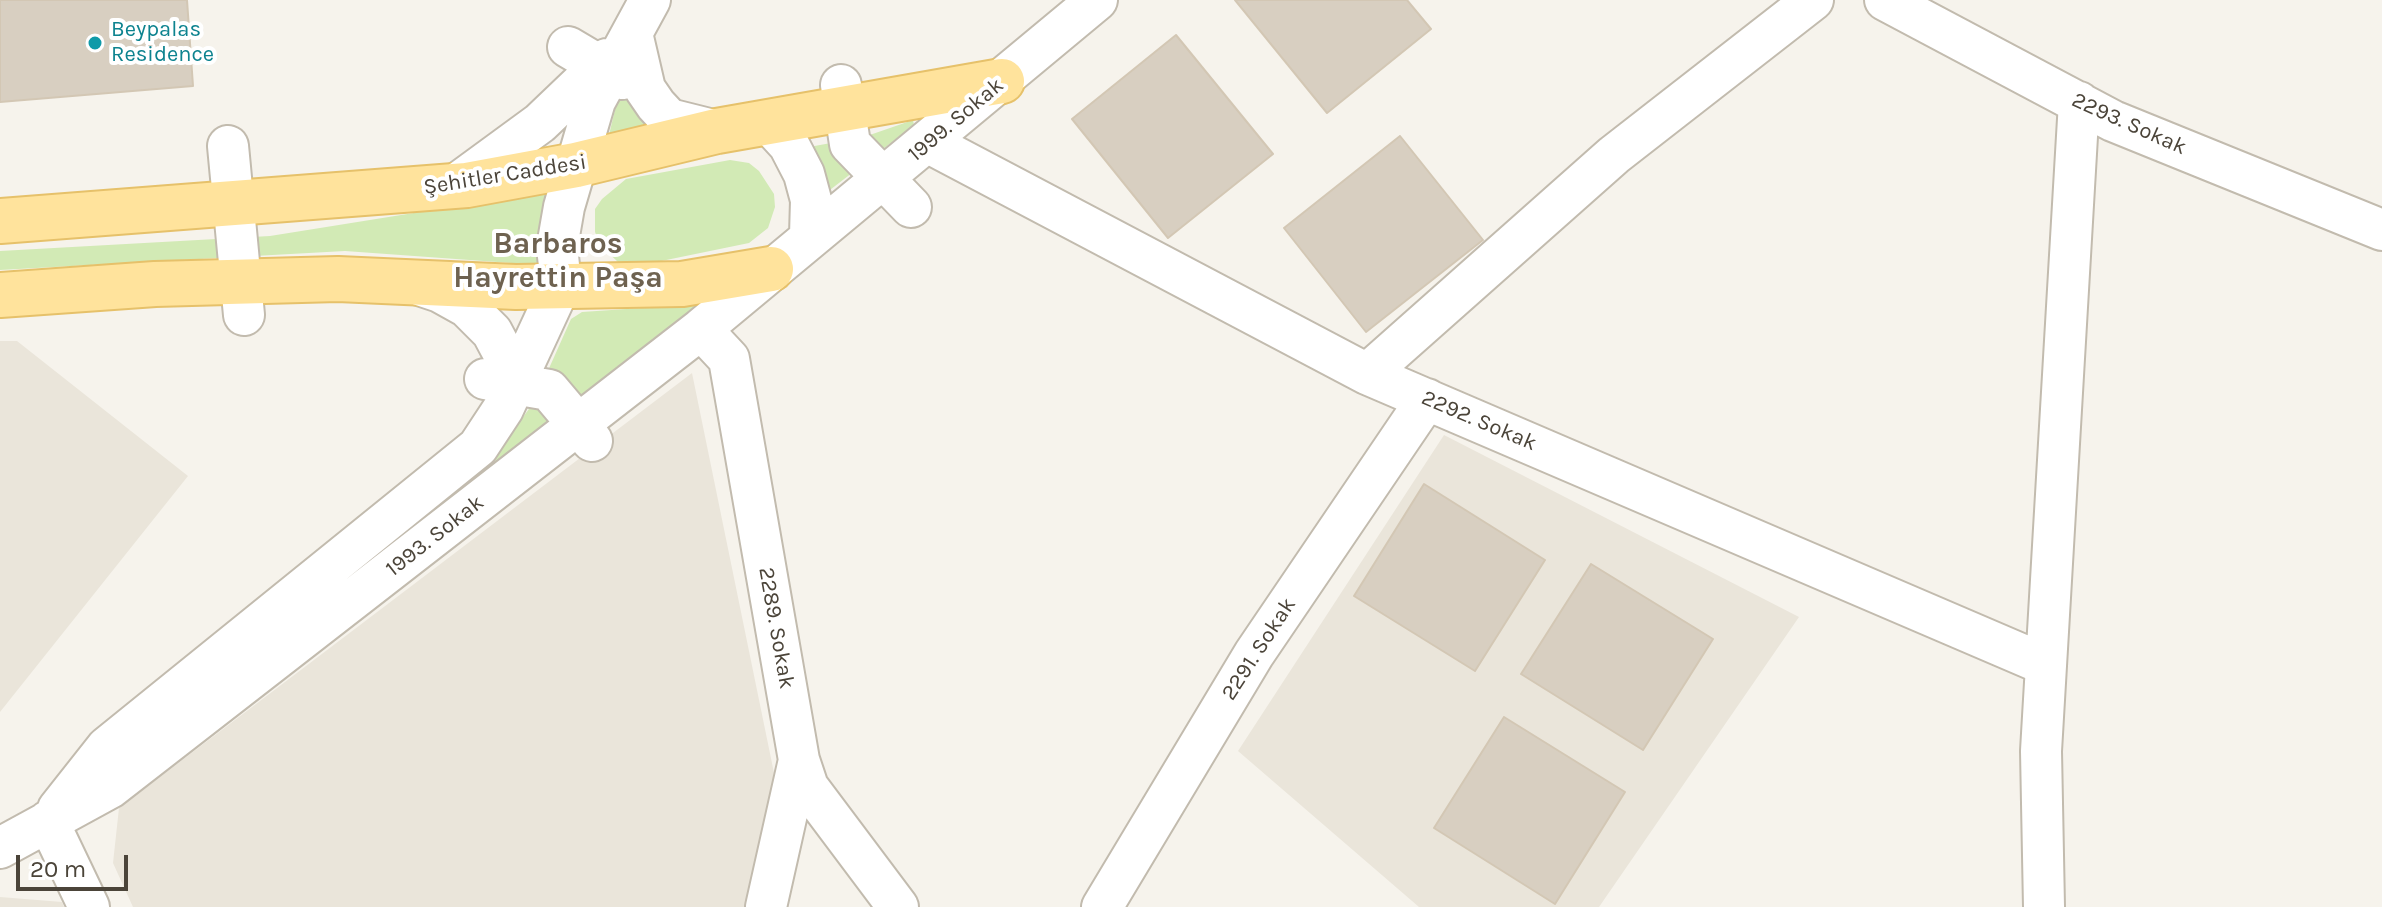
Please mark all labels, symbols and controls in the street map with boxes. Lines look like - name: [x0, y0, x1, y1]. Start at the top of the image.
- place label: Beypalas Residence: [111, 17, 214, 68]
- marker: Beypalas Residence: [86, 34, 104, 52]
- street label: 1999. Sokak: [903, 72, 1009, 168]
- street label: 2293. Sokak: [2068, 87, 2190, 161]
- street label: Şehitler Caddesi: [422, 149, 588, 201]
- district label: Barbaros Hayrettin Paşa: [453, 226, 663, 296]
- street label: 2292. Sokak: [1418, 385, 1540, 457]
- street label: 1993. Sokak: [381, 490, 489, 582]
- street label: 2289. Sokak: [752, 565, 800, 691]
- street label: 2291. Sokak: [1216, 593, 1302, 705]
- scale bar: [20, 839, 132, 889]
- text: 20 m: [30, 855, 86, 883]

